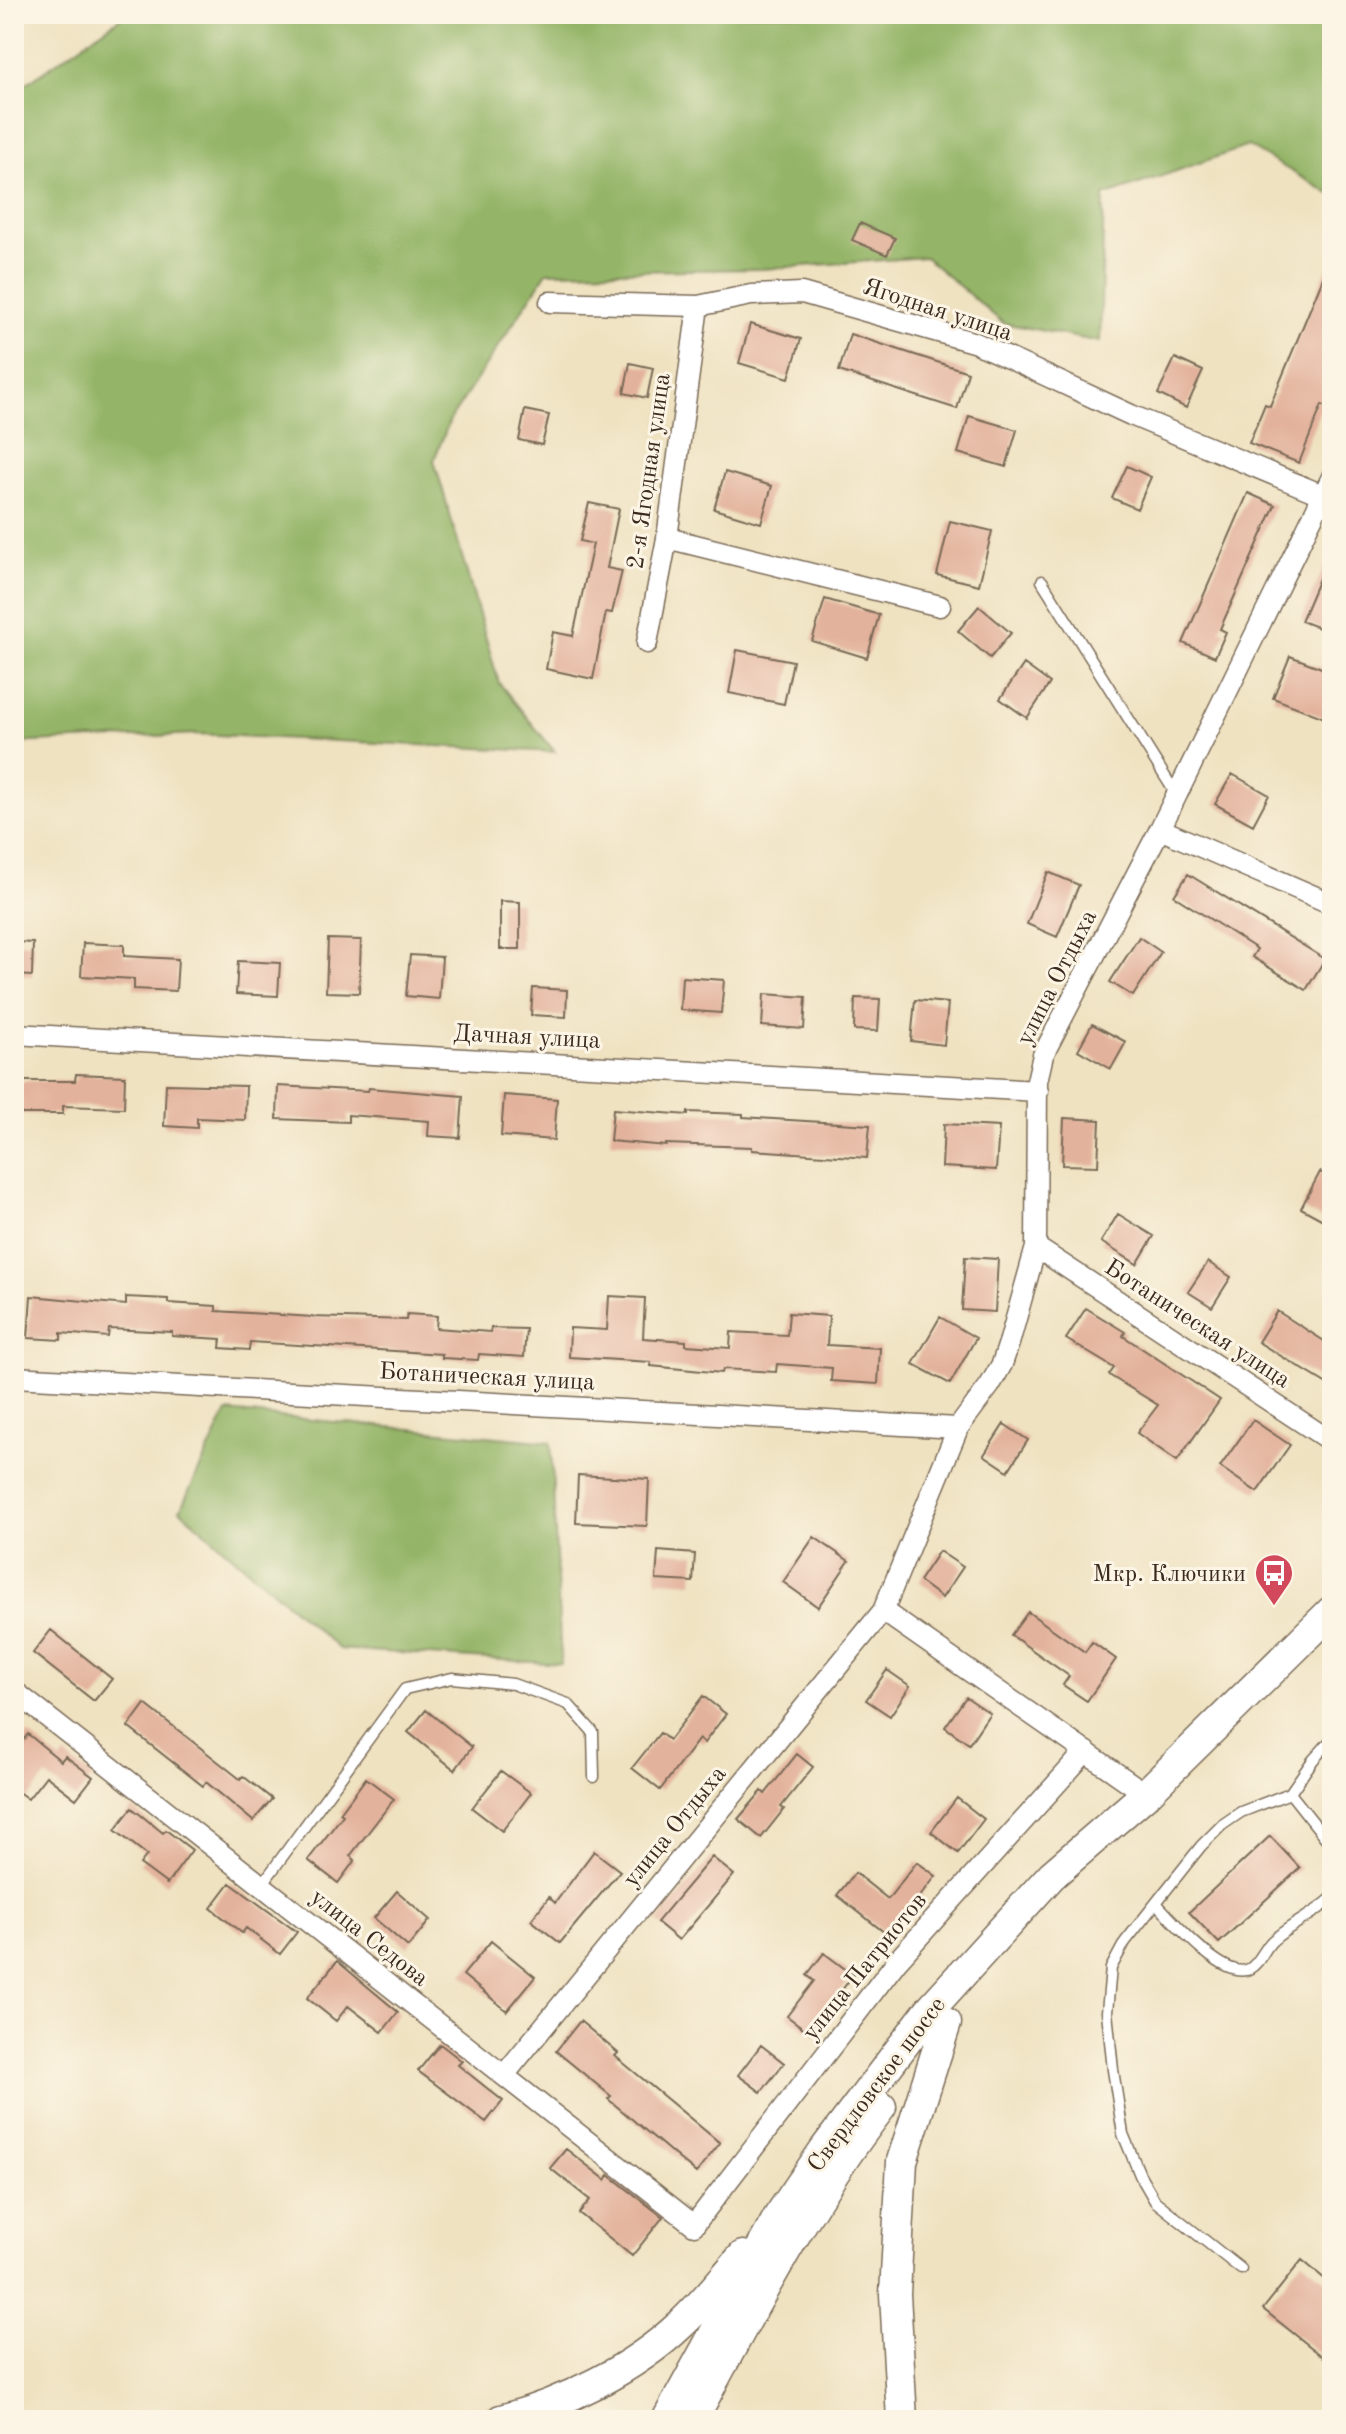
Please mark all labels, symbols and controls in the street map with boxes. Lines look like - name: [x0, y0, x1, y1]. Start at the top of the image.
- street label: Ягодная улица: [860, 275, 1015, 346]
- street label: 2-я Ягодная улица: [624, 372, 676, 571]
- street label: улица Отдыха: [1013, 906, 1102, 1049]
- street label: Дачная улица: [453, 1022, 601, 1054]
- street label: Ботаническая улица: [1100, 1256, 1294, 1394]
- street label: Ботаническая улица: [378, 1360, 596, 1396]
- bus stop icon: Мкр. Ключики: [1253, 1552, 1295, 1607]
- place label: Мкр. Ключики: [1093, 1563, 1246, 1587]
- street label: улица Отдыха: [620, 1762, 732, 1892]
- street label: улица Седова: [305, 1885, 432, 1992]
- street label: улица Патриотов: [799, 1889, 932, 2046]
- street label: Свердловское шоссе: [804, 1993, 951, 2177]

